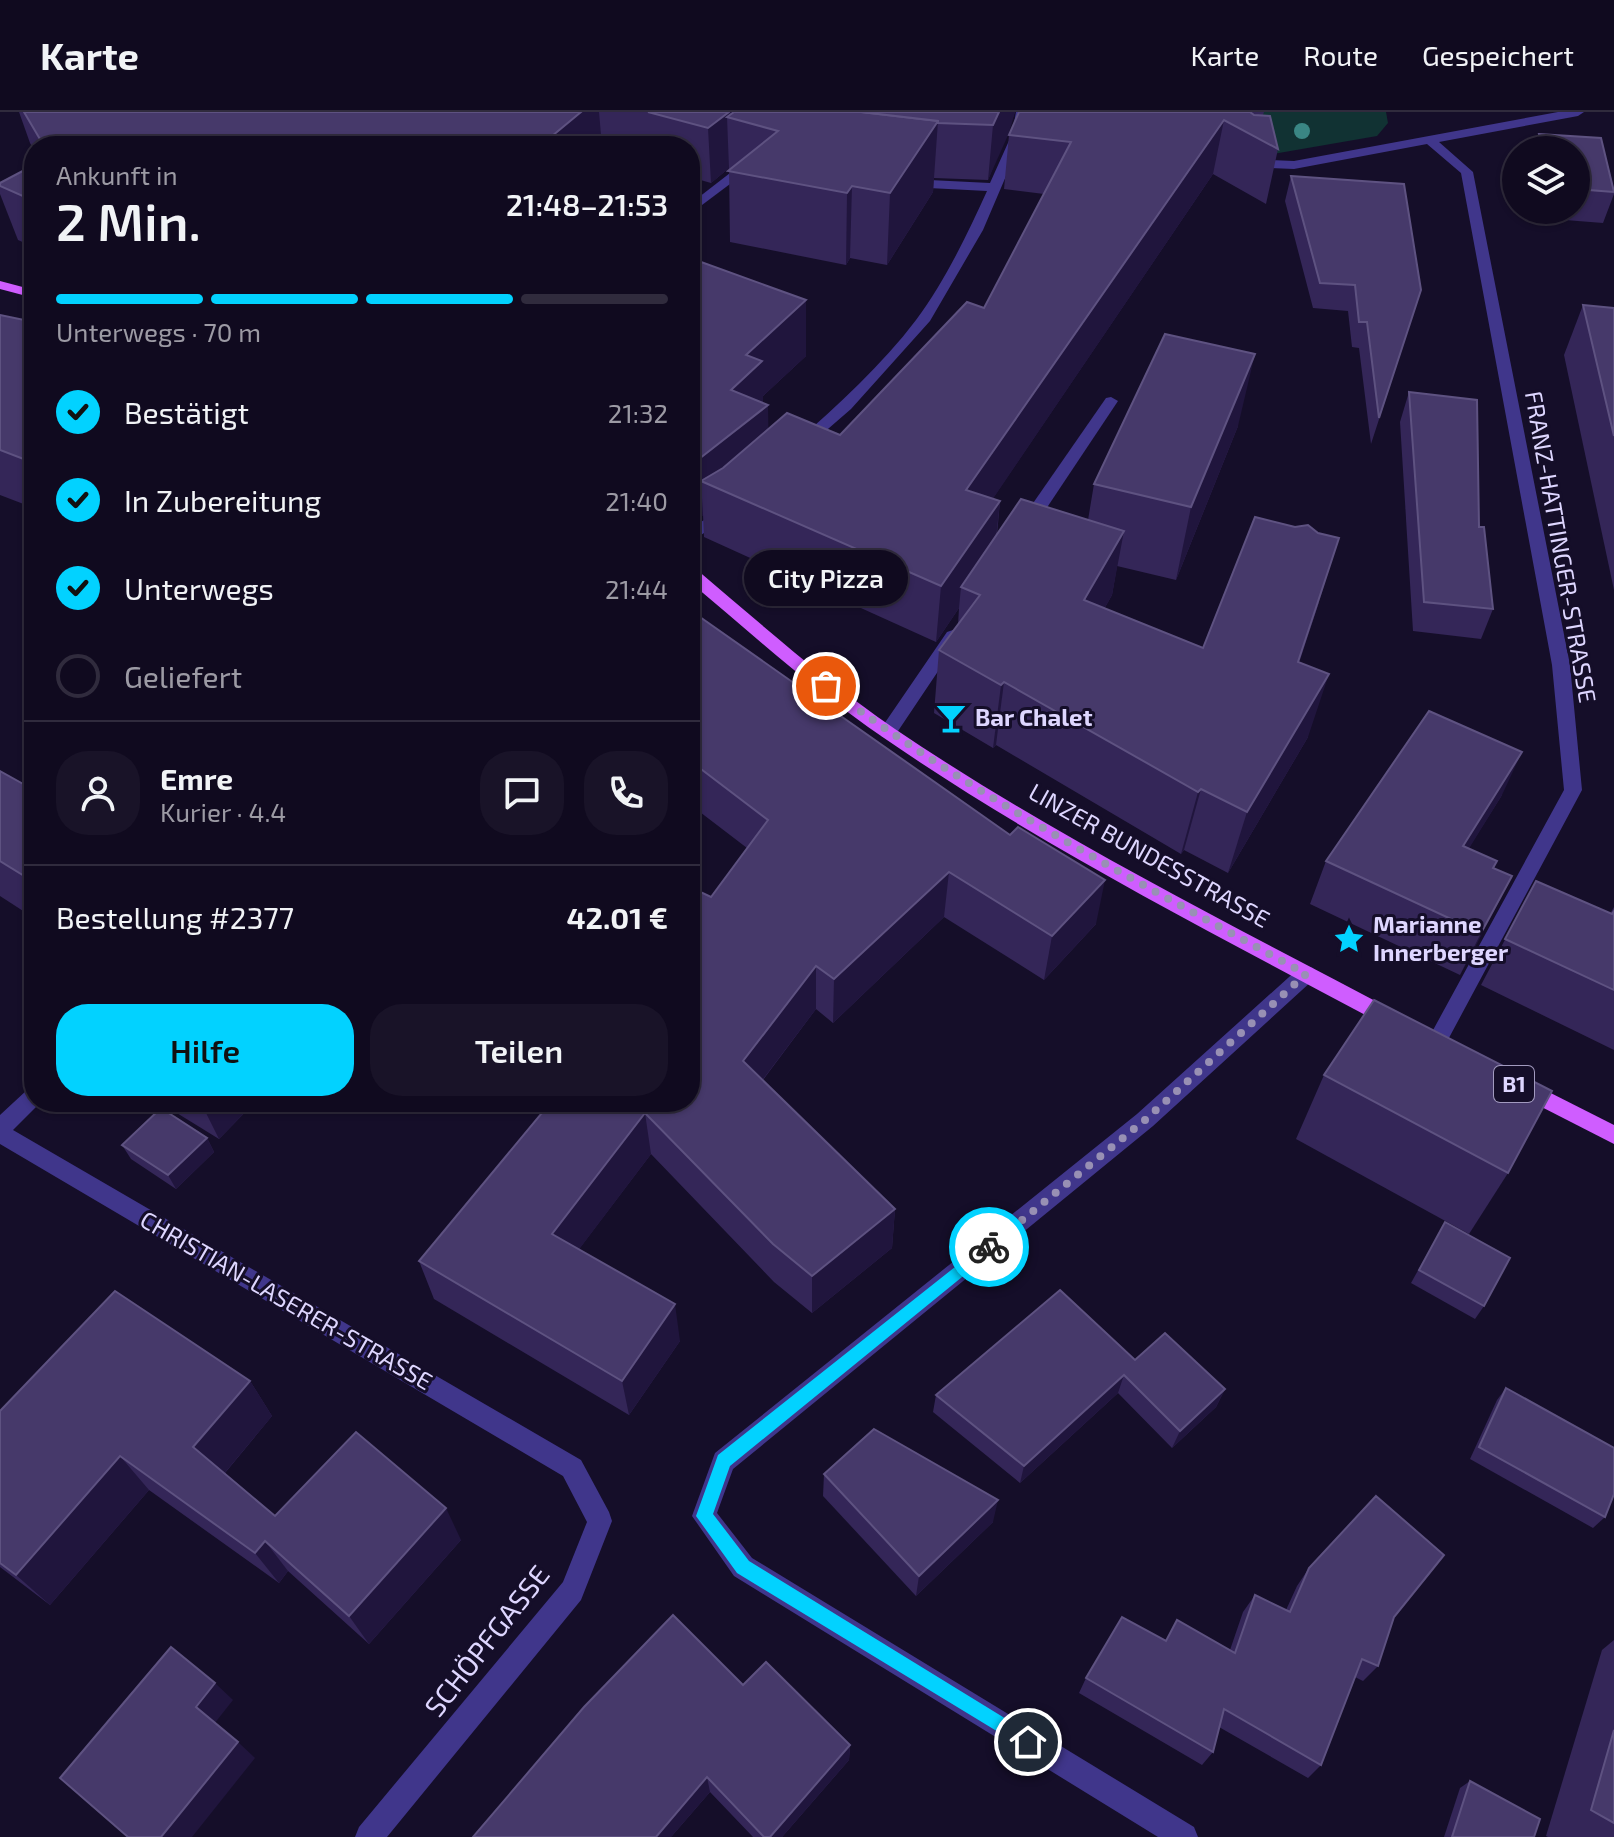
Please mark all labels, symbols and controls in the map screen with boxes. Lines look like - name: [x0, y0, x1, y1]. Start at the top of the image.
- text: Karte: [40, 32, 139, 78]
- text: Karte: [1190, 38, 1259, 72]
- text: Route: [1303, 38, 1378, 72]
- text: Gespeichert: [1422, 38, 1574, 72]
- map controls: [1502, 136, 1590, 224]
- button: layers: [1502, 136, 1590, 224]
- text: Ankunft in: [56, 159, 178, 190]
- text: 21:48–21:53: [506, 186, 668, 222]
- text: 2 Min.: [56, 189, 201, 251]
- text: Unterwegs · 70 m: [56, 316, 261, 347]
- street label: FRANZ-HATTINGER-STRASSE: [1520, 389, 1603, 705]
- icon: check: [56, 390, 100, 434]
- text: Bestätigt: [124, 394, 249, 430]
- text: 21:32: [608, 397, 668, 428]
- icon: check: [56, 478, 100, 522]
- text: In Zubereitung: [124, 482, 321, 518]
- text: 21:40: [605, 485, 668, 516]
- callout: City Pizza: [744, 550, 908, 606]
- text: City Pizza: [768, 562, 884, 593]
- icon: check: [56, 566, 100, 610]
- text: Unterwegs: [124, 570, 274, 606]
- text: 21:44: [605, 573, 668, 604]
- pin: [792, 652, 860, 720]
- text: Geliefert: [124, 658, 242, 694]
- icon: bag: [804, 664, 848, 708]
- bar icon: Bar Chalet: [934, 701, 968, 735]
- place label: Bar Chalet: [975, 702, 1093, 731]
- button: person: [56, 751, 140, 835]
- button: chat: [480, 751, 564, 835]
- button: phone: [584, 751, 668, 835]
- text: Emre: [160, 760, 233, 796]
- street label: LINZER BUNDESSTRASSE: [1024, 776, 1275, 933]
- text: Kurier · 4.4: [160, 796, 286, 827]
- text: Bestellung #2377: [56, 899, 294, 935]
- text: 42.01 €: [567, 899, 668, 935]
- place label: Marianne Innerberger: [1373, 909, 1509, 966]
- place icon: Marianne Innerberger: [1332, 922, 1366, 956]
- button: Hilfe: [56, 1004, 354, 1096]
- button: Teilen: [370, 1004, 668, 1096]
- road number: B1: [1494, 1066, 1534, 1102]
- street label: CHRISTIAN-LASERER-STRASSE: [136, 1204, 438, 1395]
- courier: [949, 1207, 1029, 1287]
- icon: bike: [967, 1225, 1011, 1269]
- street label: SCHÖPFGASSE: [417, 1558, 556, 1723]
- pin: [994, 1708, 1062, 1776]
- icon: home: [1006, 1720, 1050, 1764]

